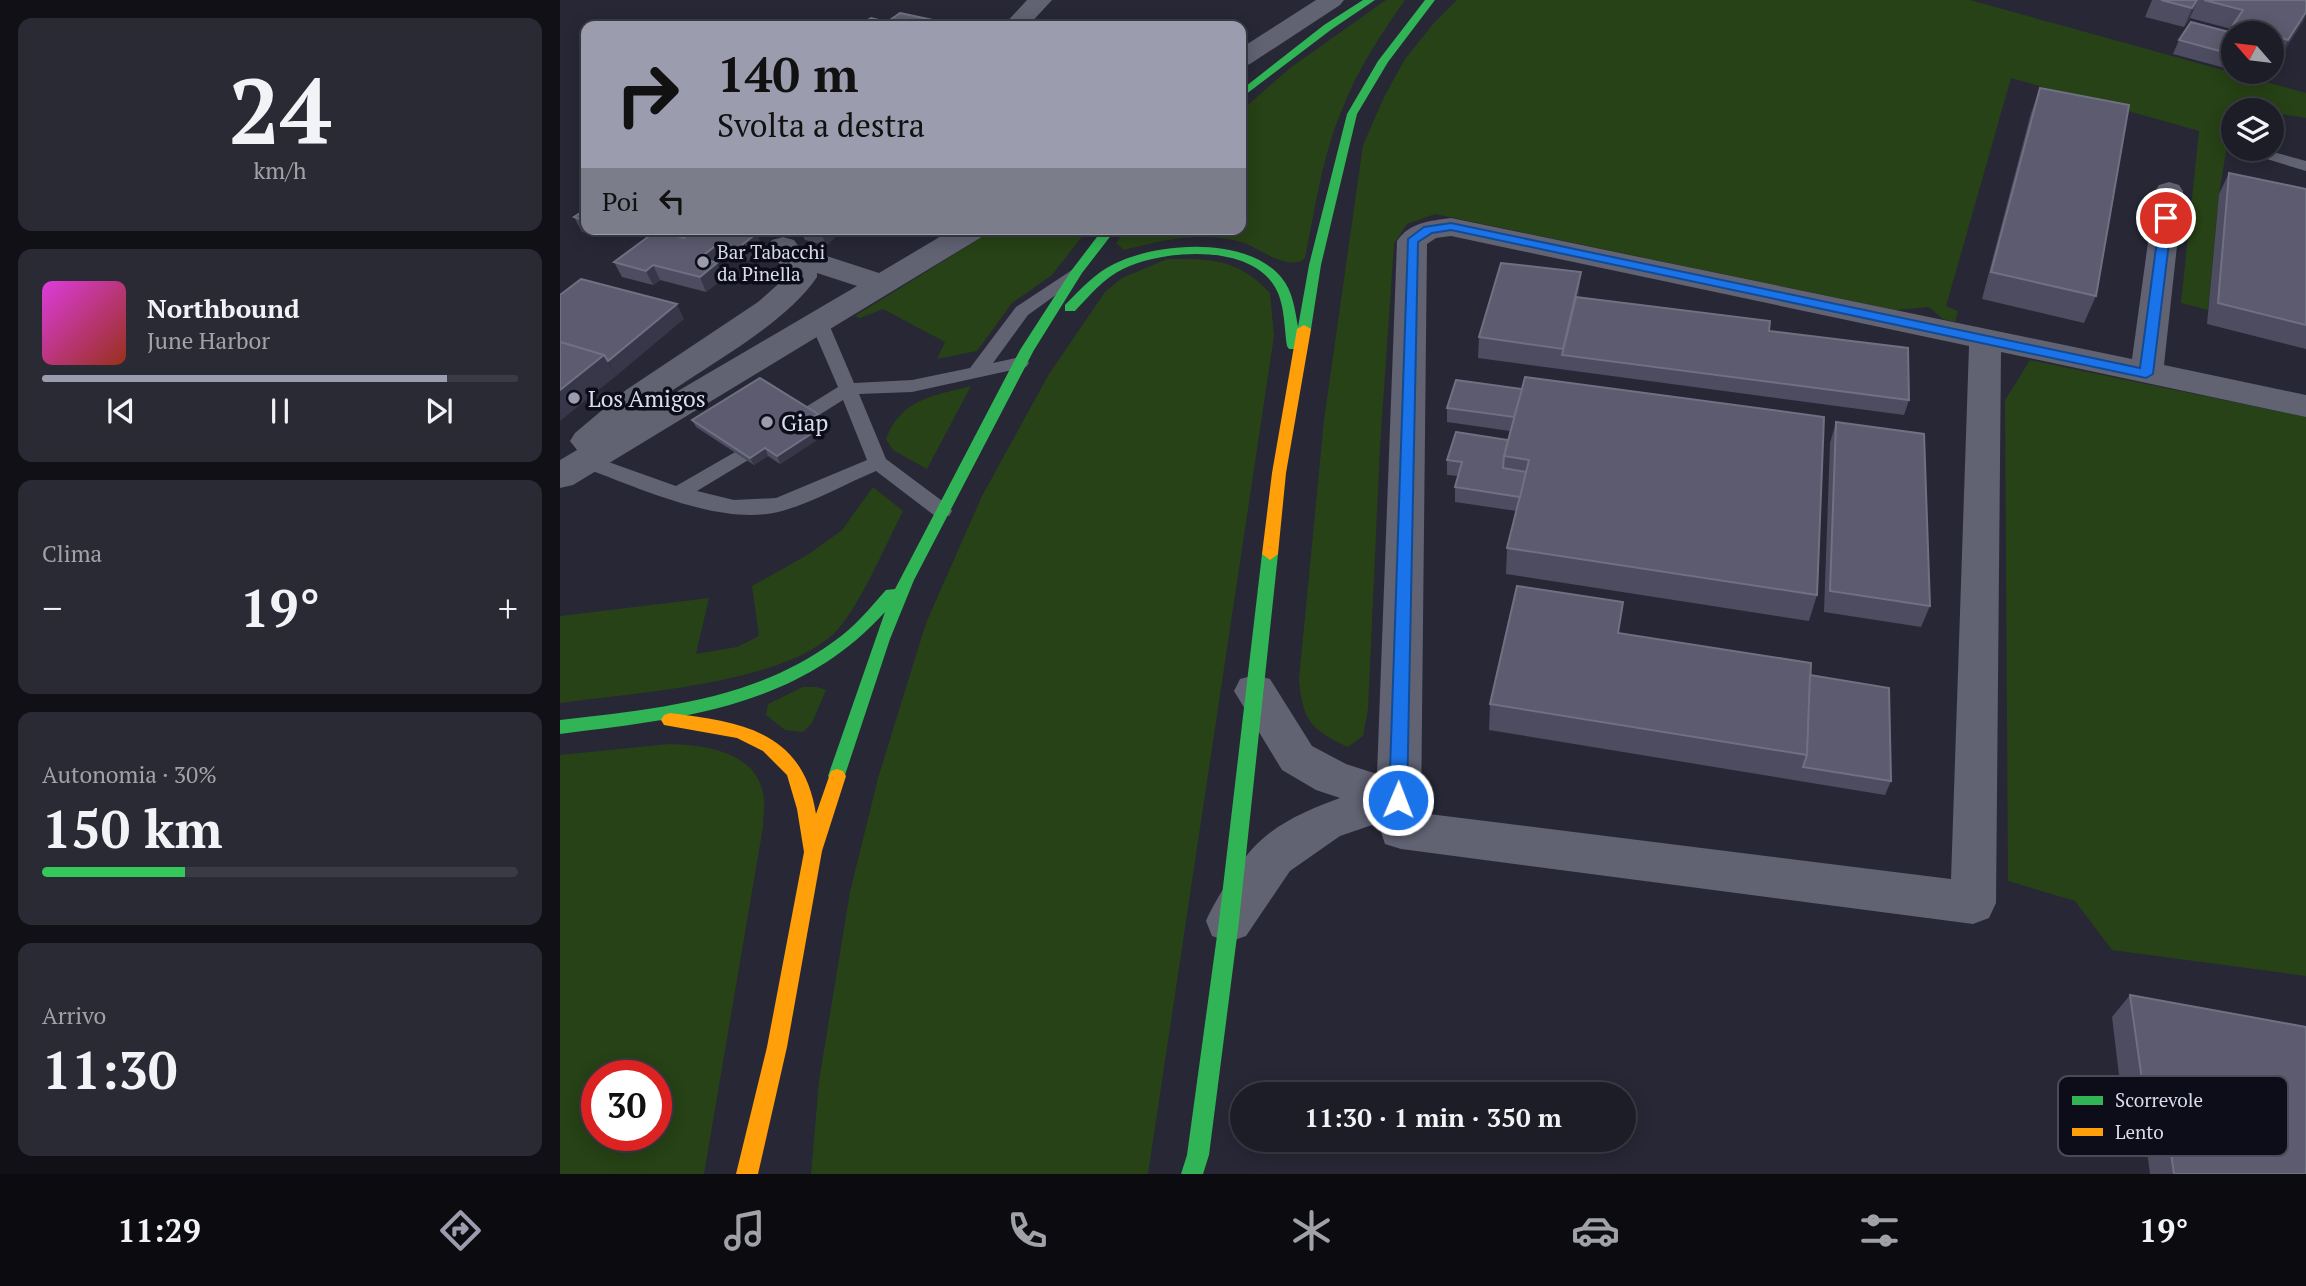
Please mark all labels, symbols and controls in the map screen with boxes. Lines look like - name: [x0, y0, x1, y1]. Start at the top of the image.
- north arrow: [2221, 21, 2284, 84]
- map controls: [2221, 21, 2284, 161]
- text: 140 m: [717, 41, 859, 106]
- text: 24: [229, 49, 331, 170]
- icon: right: [602, 49, 693, 140]
- button: layers: [2221, 98, 2284, 161]
- text: Svolta a destra: [717, 104, 925, 146]
- text: km/h: [253, 155, 307, 186]
- icon: left: [653, 182, 691, 220]
- text: Poi: [602, 184, 639, 218]
- pin: [2136, 188, 2196, 248]
- icon: arrive: [2147, 199, 2185, 237]
- place label: Bar Tabacchi da Pinella: [717, 239, 825, 286]
- marker: Bar Tabacchi da Pinella: [695, 254, 711, 270]
- text: Northbound: [147, 291, 300, 325]
- text: June Harbor: [147, 325, 270, 356]
- place label: Los Amigos: [588, 383, 706, 414]
- marker: Los Amigos: [566, 390, 582, 406]
- icon: previous: [102, 392, 140, 430]
- icon: pause: [261, 392, 299, 430]
- icon: next: [420, 392, 458, 430]
- place label: Giap: [781, 407, 828, 438]
- marker: Giap: [759, 414, 775, 430]
- text: Clima: [42, 538, 102, 569]
- text: 19°: [240, 573, 320, 642]
- text: −: [42, 583, 62, 633]
- text: +: [498, 583, 518, 633]
- text: Autonomia · 30%: [42, 759, 217, 790]
- position arrow: [1361, 763, 1435, 837]
- text: 150 km: [42, 794, 223, 863]
- text: Arrivo: [42, 1000, 106, 1031]
- text: 11:30: [42, 1035, 177, 1104]
- speed limit sign: 30: [581, 1060, 672, 1151]
- legend: [2058, 1076, 2288, 1156]
- text: Scorrevole: [2115, 1087, 2203, 1112]
- text: 11:30 · 1 min · 350 m: [1304, 1100, 1562, 1134]
- text: Lento: [2115, 1119, 2164, 1144]
- icon: directions: [436, 1206, 485, 1255]
- icon: music: [720, 1206, 769, 1255]
- icon: phone: [1003, 1206, 1052, 1255]
- icon: climate: [1287, 1206, 1336, 1255]
- icon: car: [1571, 1206, 1620, 1255]
- icon: filters: [1855, 1206, 1904, 1255]
- text: 11:29: [117, 1209, 201, 1251]
- text: 19°: [2139, 1209, 2188, 1251]

